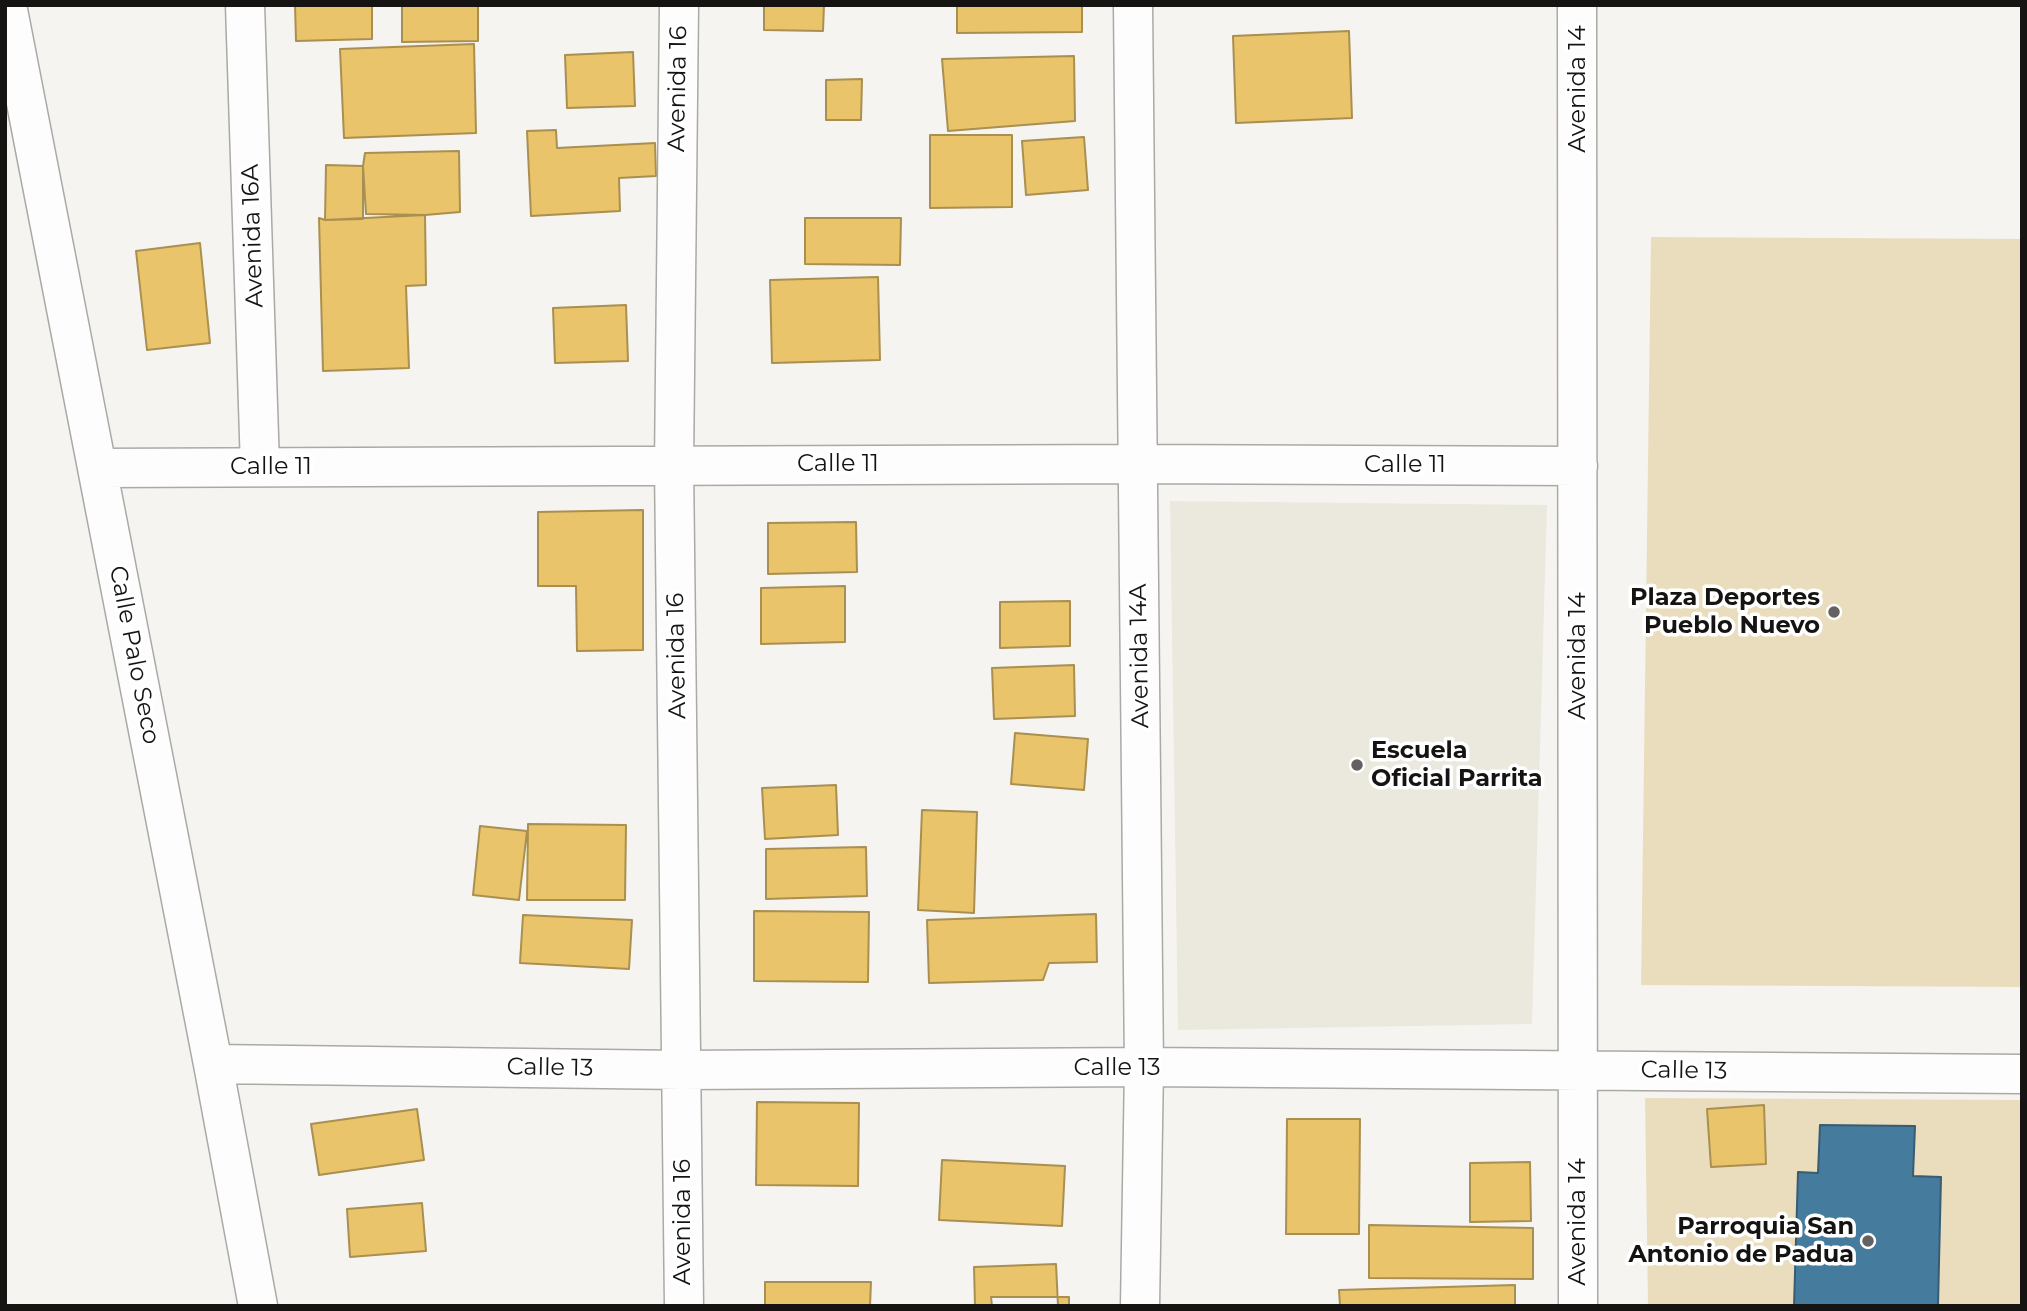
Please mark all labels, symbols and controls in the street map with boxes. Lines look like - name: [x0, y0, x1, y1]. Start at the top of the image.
- street label: Avenida 14: [1564, 25, 1592, 153]
- street label: Avenida 16: [662, 26, 694, 152]
- street label: Avenida 16A: [236, 164, 270, 308]
- street label: Calle 11: [797, 450, 879, 478]
- street label: Calle 11: [1364, 451, 1446, 479]
- street label: Calle 11: [230, 453, 312, 481]
- street label: Calle Palo Seco: [103, 563, 165, 747]
- street label: Avenida 14A: [1124, 583, 1156, 729]
- place label: Plaza Deportes Pueblo Nuevo: [1630, 584, 1820, 640]
- street label: Avenida 14: [1564, 592, 1592, 720]
- street label: Avenida 16: [661, 593, 693, 719]
- marker: Plaza Deportes Pueblo Nuevo: [1826, 604, 1842, 620]
- place label: Escuela Oficial Parrita: [1371, 737, 1543, 793]
- marker: Escuela Oficial Parrita: [1349, 757, 1365, 773]
- street label: Calle 13: [506, 1053, 594, 1083]
- street label: Calle 13: [1074, 1054, 1160, 1082]
- street label: Calle 13: [1640, 1056, 1728, 1086]
- street label: Avenida 14: [1564, 1158, 1592, 1286]
- street label: Avenida 16: [669, 1159, 697, 1285]
- place label: Parroquia San Antonio de Padua: [1628, 1213, 1854, 1269]
- marker: Parroquia San Antonio de Padua: [1860, 1233, 1876, 1249]

